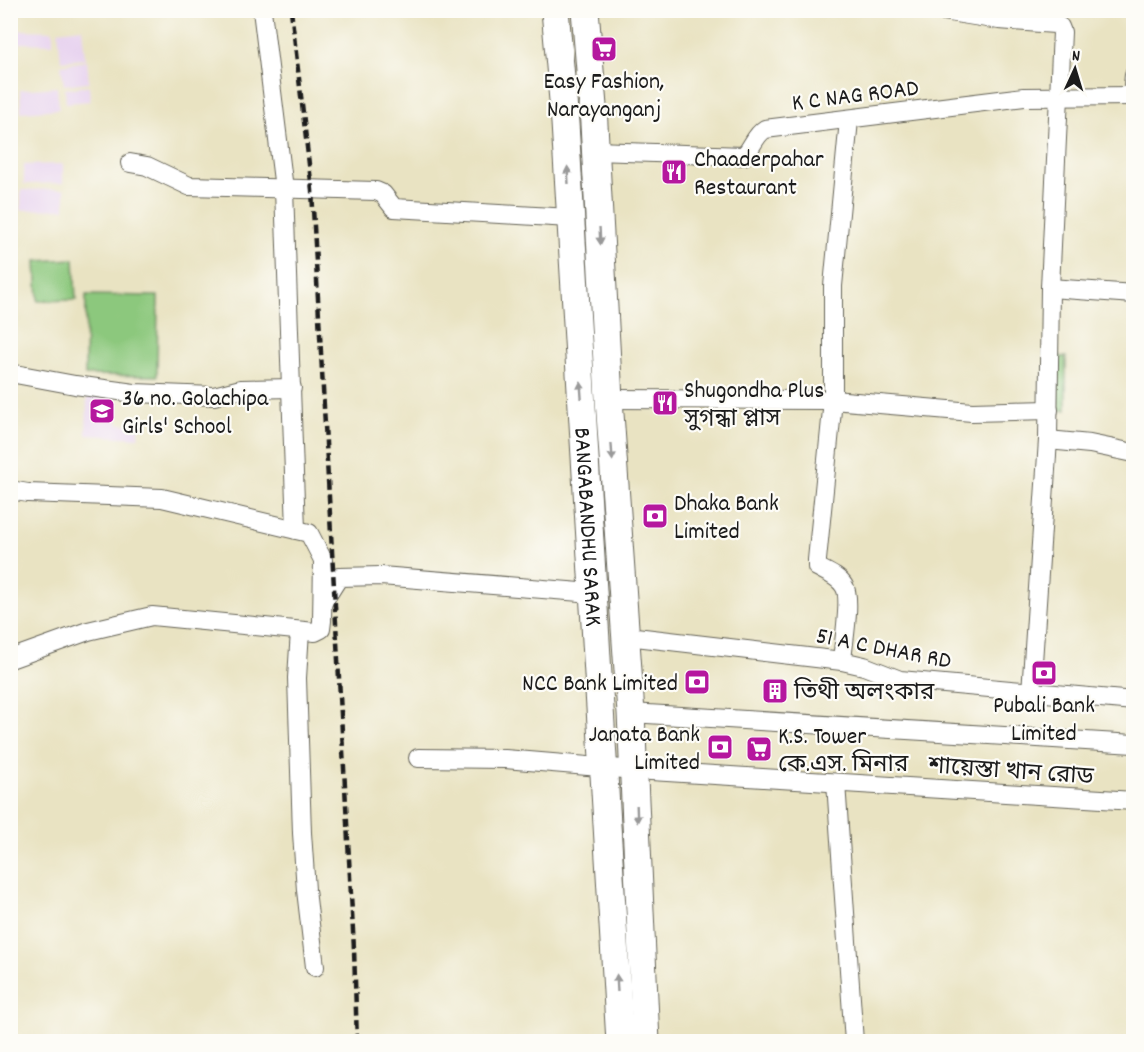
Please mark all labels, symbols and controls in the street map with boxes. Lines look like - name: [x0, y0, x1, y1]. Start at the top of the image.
- supermarket icon: Easy Fashion, Narayanganj: [589, 34, 619, 64]
- north arrow: [1045, 39, 1105, 99]
- text: N: [1071, 45, 1081, 68]
- place label: Easy Fashion, Narayanganj: [543, 66, 665, 128]
- street label: K C NAG ROAD: [790, 72, 921, 122]
- place label: Chaaderpahar Restaurant: [694, 144, 824, 206]
- restaurant icon: Chaaderpahar Restaurant: [659, 157, 689, 187]
- one-way arrow: [563, 165, 572, 184]
- one-way arrow: [595, 227, 604, 246]
- place label: Shugondha Plus সুগন্ধা প্লাস: [683, 375, 824, 437]
- one-way arrow: [576, 381, 585, 400]
- place label: 36 no. Golachipa Girls' School: [122, 383, 269, 445]
- restaurant icon: Shugondha Plus সুগন্ধা প্লাস: [650, 388, 680, 418]
- school or university icon: 36 no. Golachipa Girls' School: [87, 396, 117, 426]
- street label: BANGABANDHU SARAK: [563, 427, 609, 628]
- one-way arrow: [608, 443, 617, 462]
- place label: Dhaka Bank Limited: [674, 488, 779, 550]
- bank icon: Dhaka Bank Limited: [640, 501, 670, 531]
- street label: 51 A C DHAR RD: [813, 620, 954, 680]
- bank icon: Pubali Bank Limited: [1029, 658, 1059, 688]
- bank icon: NCC Bank Limited: [682, 667, 712, 697]
- place label: NCC Bank Limited: [522, 668, 678, 702]
- building icon: তিথী অলংকার: [760, 676, 790, 706]
- place label: তিথী অলংকার: [793, 677, 935, 711]
- place label: Pubali Bank Limited: [993, 690, 1095, 752]
- place label: Janata Bank Limited: [588, 719, 700, 781]
- place label: K.S. Tower কে.এস. মিনার: [778, 721, 909, 783]
- bank icon: Janata Bank Limited: [705, 732, 735, 762]
- supermarket icon: K.S. Tower কে.এস. মিনার: [744, 734, 774, 764]
- street label: শায়েস্তা খান রোড: [926, 750, 1096, 796]
- one-way arrow: [632, 805, 641, 824]
- one-way arrow: [612, 974, 621, 993]

